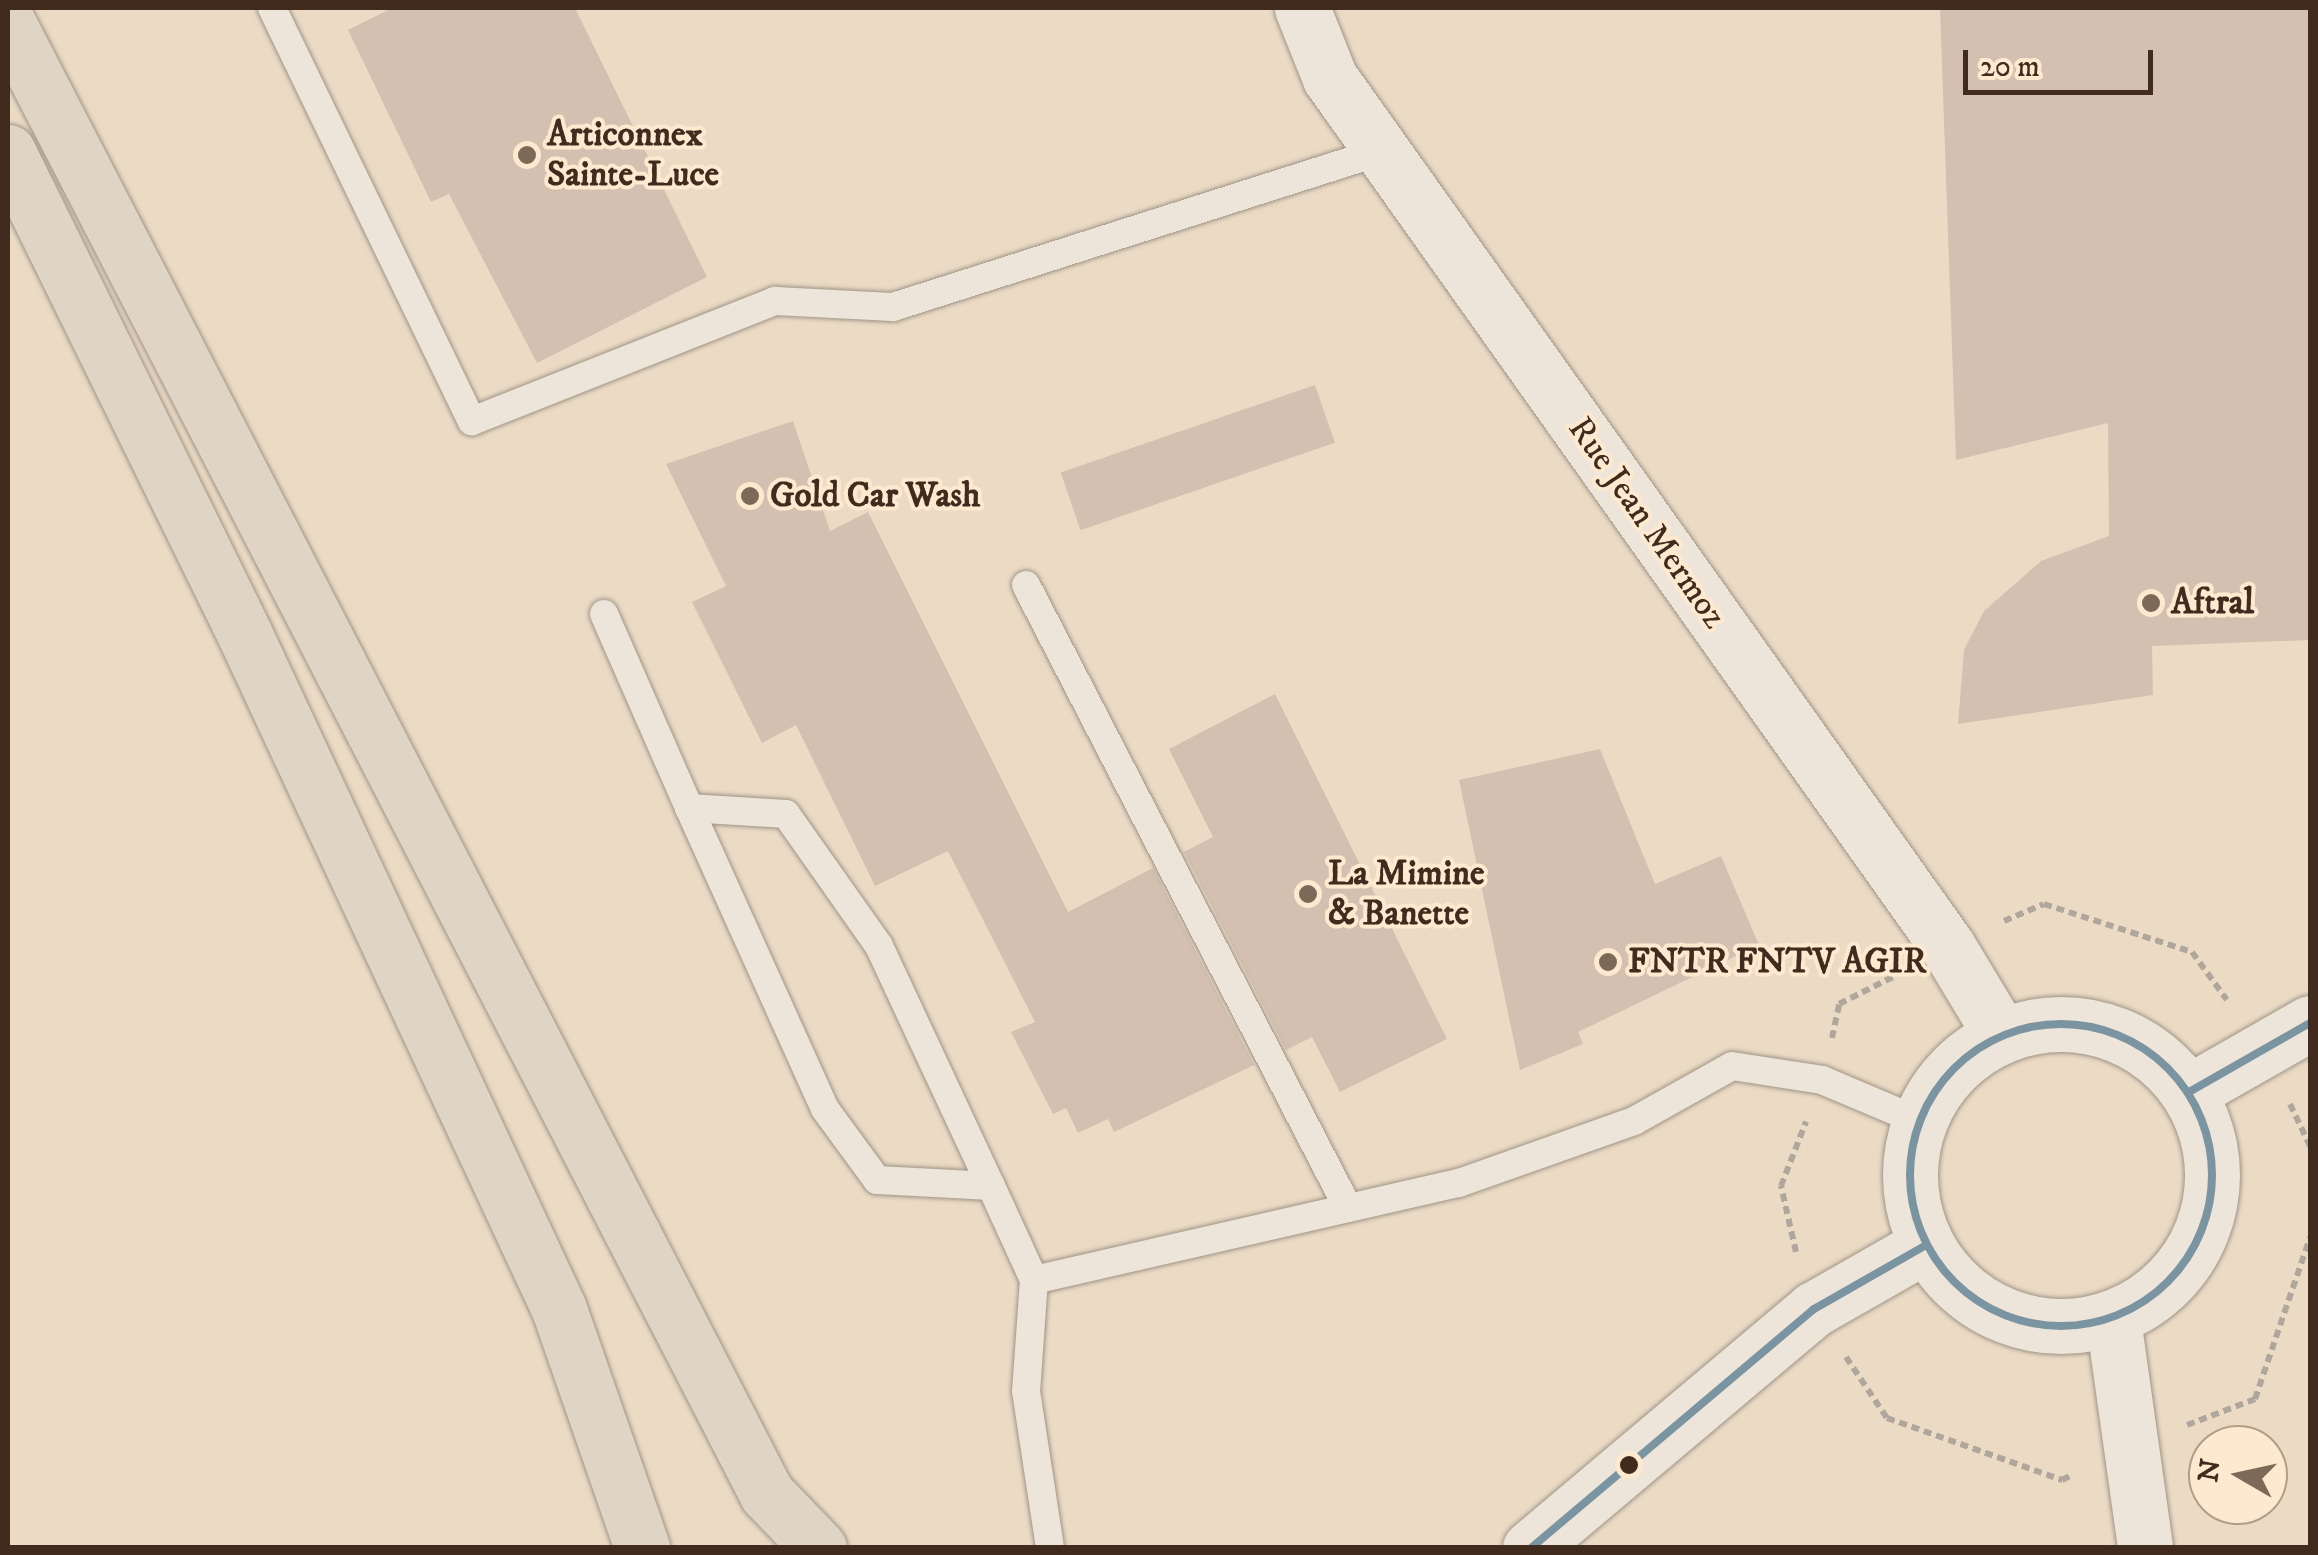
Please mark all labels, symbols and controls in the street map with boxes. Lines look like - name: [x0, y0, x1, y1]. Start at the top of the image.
- scale bar: [1968, 30, 2158, 92]
- text: 20 m: [1980, 49, 2040, 86]
- place label: Articonnex Sainte-Luce: [547, 114, 719, 196]
- marker: Articonnex Sainte-Luce: [516, 144, 538, 166]
- street label: Rue Jean Mermoz: [1559, 409, 1735, 637]
- place label: Gold Car Wash: [770, 475, 980, 517]
- marker: Gold Car Wash: [739, 485, 761, 507]
- place label: Aftral: [2171, 582, 2254, 624]
- marker: Aftral: [2140, 592, 2162, 614]
- place label: La Mimine & Banette: [1328, 853, 1485, 935]
- marker: La Mimine & Banette: [1297, 883, 1319, 905]
- place label: FNTR FNTV AGIR: [1628, 941, 1927, 983]
- marker: FNTR FNTV AGIR: [1597, 951, 1619, 973]
- north arrow: [2188, 1425, 2288, 1525]
- unlabelled marker: [1619, 1455, 1639, 1475]
- text: N: [2191, 1456, 2229, 1485]

